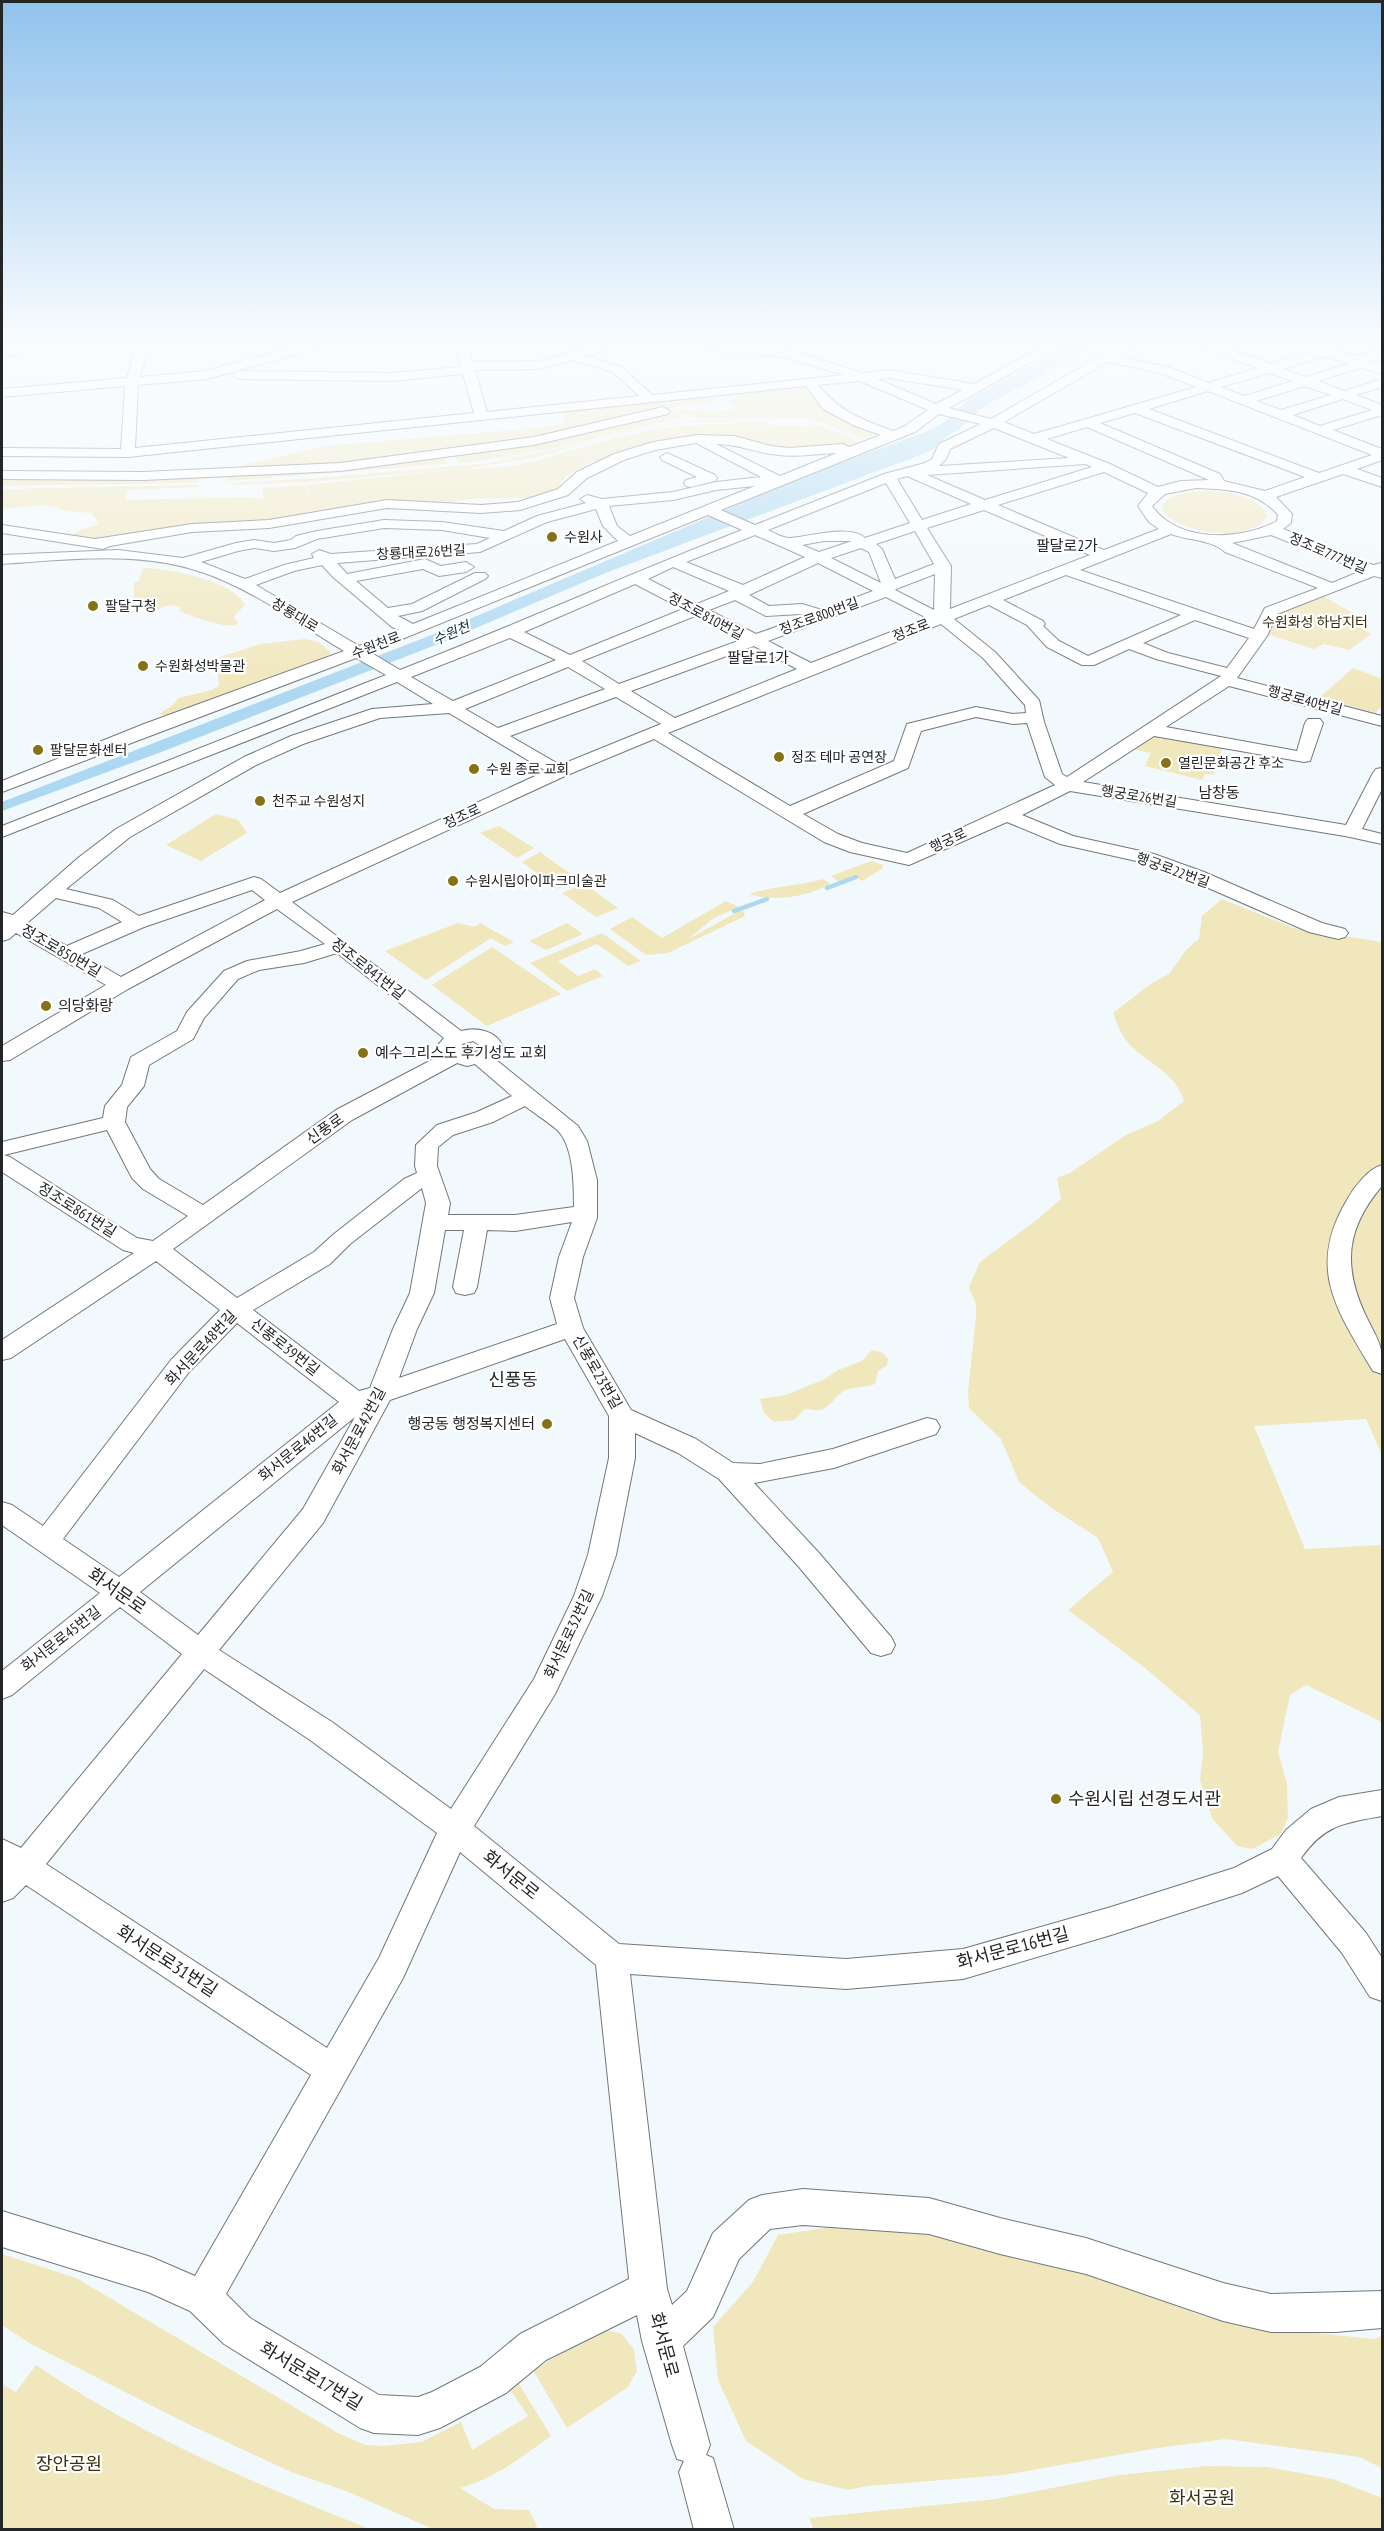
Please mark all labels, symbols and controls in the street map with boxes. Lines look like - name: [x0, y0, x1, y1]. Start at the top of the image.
- place label: 수원사: [564, 528, 603, 546]
- street label: 정조로777번길: [1286, 528, 1370, 578]
- marker: 수원사: [545, 530, 559, 544]
- district label: 팔달로2가: [1036, 536, 1098, 555]
- street label: 창룡대로26번길: [376, 541, 466, 563]
- street label: 정조로810번길: [665, 588, 747, 644]
- street label: 정조로800번길: [777, 593, 861, 639]
- street label: 창룡대로: [268, 594, 322, 636]
- place label: 팔달구청: [105, 597, 157, 615]
- marker: 팔달구청: [86, 599, 100, 613]
- park label: 수원화성 하남지터: [1262, 613, 1368, 631]
- street label: 정조로: [890, 615, 932, 645]
- water label: 수원천: [430, 616, 473, 649]
- street label: 수원천로: [349, 627, 403, 663]
- district label: 팔달로1가: [727, 648, 789, 667]
- place label: 수원화성박물관: [155, 657, 245, 675]
- marker: 수원화성박물관: [136, 659, 150, 673]
- street label: 행궁로40번길: [1265, 681, 1345, 719]
- place label: 팔달문화센터: [50, 741, 127, 759]
- marker: 팔달문화센터: [31, 743, 45, 757]
- place label: 정조 테마 공연장: [791, 748, 887, 766]
- marker: 정조 테마 공연장: [772, 750, 786, 764]
- place label: 열린문화공간 후소: [1178, 754, 1284, 772]
- marker: 열린문화공간 후소: [1159, 756, 1173, 770]
- place label: 수원 종로 교회: [486, 760, 569, 778]
- marker: 수원 종로 교회: [467, 762, 481, 776]
- street label: 행궁로26번길: [1100, 781, 1178, 811]
- district label: 남창동: [1198, 783, 1240, 802]
- place label: 천주교 수원성지: [272, 792, 365, 810]
- marker: 천주교 수원성지: [253, 794, 267, 808]
- street label: 정조로: [441, 800, 483, 832]
- street label: 행궁로: [927, 824, 969, 856]
- street label: 행궁로22번길: [1134, 848, 1212, 892]
- place label: 수원시립아이파크미술관: [465, 872, 607, 890]
- marker: 수원시립아이파크미술관: [446, 874, 460, 888]
- street label: 정조로850번길: [18, 920, 105, 981]
- street label: 정조로841번길: [327, 934, 409, 1004]
- place label: 의당화랑: [58, 996, 113, 1015]
- marker: 의당화랑: [39, 999, 53, 1013]
- place label: 예수그리스도 후기성도 교회: [375, 1043, 547, 1062]
- marker: 예수그리스도 후기성도 교회: [356, 1046, 370, 1060]
- street label: 신풍로: [302, 1109, 347, 1148]
- street label: 정조로861번길: [34, 1178, 120, 1241]
- street label: 화서문로48번길: [161, 1306, 240, 1389]
- street label: 신풍로39번길: [247, 1314, 324, 1379]
- street label: 신풍로23번길: [569, 1331, 626, 1412]
- district label: 신풍동: [488, 1368, 538, 1391]
- street label: 화서문로42번길: [328, 1384, 390, 1478]
- street label: 화서문로46번길: [254, 1410, 341, 1485]
- place label: 행궁동 행정복지센터: [408, 1414, 535, 1433]
- marker: 행궁동 행정복지센터: [540, 1417, 554, 1431]
- street label: 화서문로: [84, 1562, 151, 1619]
- street label: 화서문로32번길: [540, 1586, 598, 1681]
- street label: 화서문로45번길: [17, 1601, 104, 1676]
- place label: 수원시립 선경도서관: [1068, 1787, 1221, 1810]
- marker: 수원시립 선경도서관: [1049, 1792, 1063, 1806]
- street label: 화서문로: [478, 1845, 544, 1904]
- street label: 화서문로31번길: [113, 1919, 222, 2002]
- street label: 화서문로16번길: [954, 1921, 1072, 1974]
- street label: 화서문로: [645, 2310, 684, 2380]
- street label: 화서문로17번길: [256, 2336, 367, 2415]
- park label: 장안공원: [36, 2452, 102, 2475]
- park label: 화서공원: [1169, 2486, 1235, 2509]

